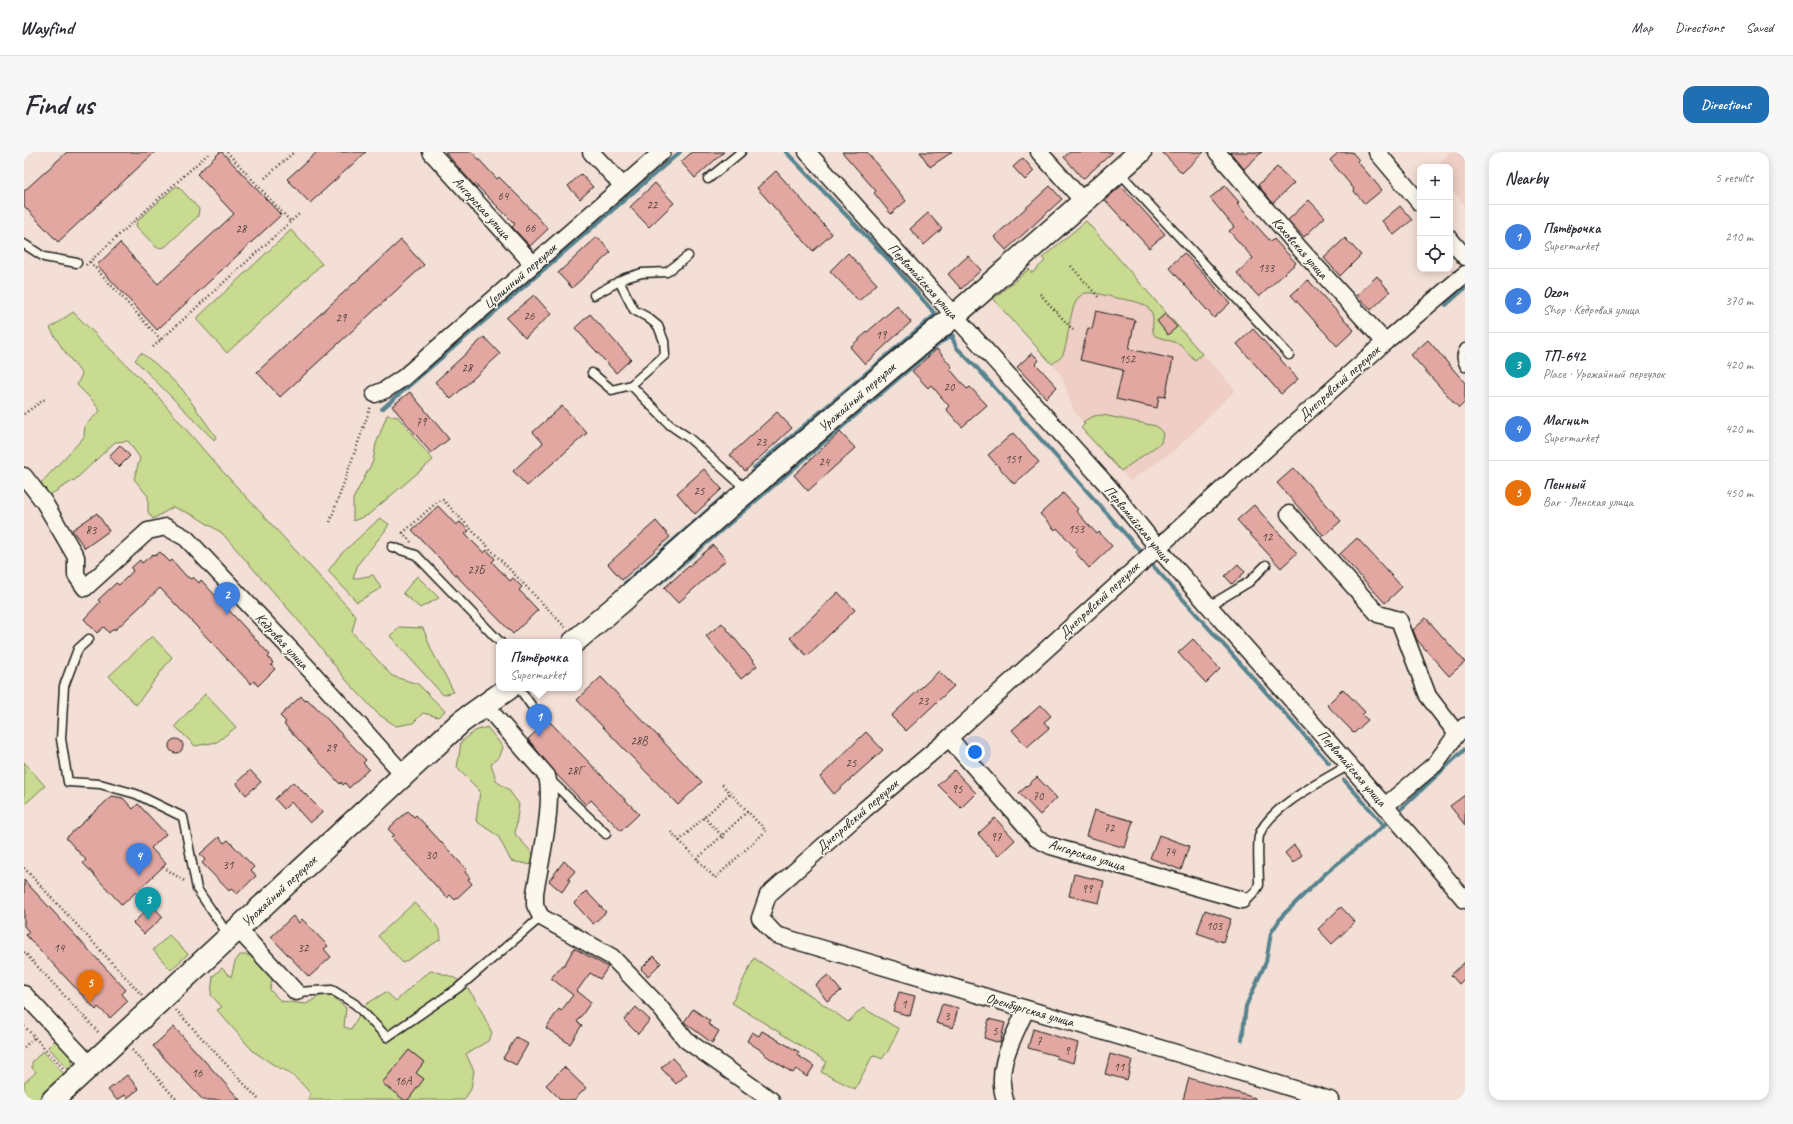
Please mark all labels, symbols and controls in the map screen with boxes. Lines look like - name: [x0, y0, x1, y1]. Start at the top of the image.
- text: Wayfind: [20, 16, 73, 40]
- text: Map: [1632, 19, 1653, 36]
- text: Directions: [1675, 19, 1724, 36]
- text: Saved: [1746, 19, 1773, 36]
- button: Directions: [1683, 86, 1769, 123]
- text: Find us: [24, 87, 94, 122]
- map controls: [1417, 164, 1453, 272]
- button: +: [1417, 164, 1453, 200]
- text: Nearby: [1505, 168, 1548, 189]
- text: 5 results: [1715, 170, 1753, 186]
- street label: Ангарская улица: [449, 173, 516, 244]
- house number: 64: [498, 188, 510, 204]
- house number: 22: [647, 197, 659, 213]
- button: −: [1417, 200, 1453, 236]
- street label: Каховская улица: [1268, 214, 1332, 283]
- text: Пятёрочка: [1543, 219, 1600, 238]
- house number: 66: [525, 220, 536, 236]
- house number: 28: [236, 221, 248, 237]
- text: 1: [1515, 229, 1521, 245]
- text: 210 m: [1725, 229, 1753, 245]
- button: locate: [1417, 236, 1453, 272]
- street label: Целинный переулок: [480, 238, 561, 312]
- text: Supermarket: [1543, 238, 1598, 254]
- street label: Первомайская улица: [885, 240, 962, 323]
- house number: 133: [1258, 260, 1276, 276]
- text: Ozon: [1543, 283, 1568, 302]
- text: 2: [1515, 293, 1521, 309]
- text: 370 m: [1725, 293, 1753, 309]
- text: Shop · Кедровая улица: [1543, 302, 1639, 318]
- house number: 26: [524, 308, 535, 324]
- house number: 29: [336, 310, 348, 326]
- house number: 19: [876, 327, 888, 343]
- street label: Днепровский переулок: [1295, 341, 1385, 424]
- text: ТП-642: [1543, 347, 1585, 366]
- house number: 152: [1119, 351, 1137, 367]
- text: 3: [1515, 357, 1521, 373]
- text: 420 m: [1725, 357, 1753, 373]
- street label: Урожайный переулок: [815, 358, 900, 435]
- house number: 28: [462, 360, 474, 376]
- text: Place · Урожайный переулок: [1543, 366, 1664, 382]
- house number: 20: [944, 379, 956, 395]
- text: Магнит: [1543, 411, 1588, 430]
- house number: 79: [416, 414, 428, 430]
- text: 4: [1515, 421, 1521, 437]
- text: 420 m: [1725, 421, 1753, 437]
- text: Supermarket: [1543, 430, 1598, 446]
- house number: 23: [756, 434, 768, 450]
- house number: 151: [1005, 451, 1022, 467]
- house number: 24: [819, 454, 831, 470]
- text: Пенный: [1543, 475, 1585, 494]
- street label: Первомайская улица: [1101, 482, 1176, 567]
- house number: 25: [694, 483, 705, 499]
- text: 5: [1515, 485, 1521, 501]
- text: 450 m: [1725, 485, 1753, 501]
- text: Bar · Ленская улица: [1543, 494, 1633, 510]
- house number: 153: [1068, 521, 1086, 537]
- house number: 83: [86, 522, 98, 538]
- house number: 12: [1262, 529, 1274, 545]
- street label: Днепровский переулок: [1055, 557, 1144, 642]
- house number: 27Б: [468, 562, 486, 578]
- pin: 2: [214, 582, 240, 615]
- street label: Кедровая улица: [252, 609, 313, 673]
- popup: [496, 639, 582, 691]
- text: Пятёрочка: [510, 648, 568, 667]
- text: Supermarket: [510, 667, 566, 683]
- house number: 23: [918, 693, 930, 709]
- pin: 1: [526, 704, 552, 737]
- street label: Первомайская улица: [1314, 726, 1391, 811]
- house number: 28В: [631, 733, 648, 749]
- house number: 29: [326, 740, 338, 756]
- your location: [965, 742, 985, 762]
- house number: 25: [846, 755, 857, 771]
- house number: 28Г: [567, 763, 586, 779]
- street label: Днепровский переулок: [812, 774, 903, 856]
- house number: 95: [952, 781, 963, 797]
- house number: 70: [1033, 788, 1045, 804]
- house number: 72: [1104, 820, 1116, 836]
- house number: 97: [991, 829, 1002, 845]
- street label: Ангарская улица: [1047, 835, 1128, 875]
- pin: 4: [126, 843, 152, 876]
- house number: 74: [1165, 844, 1177, 860]
- house number: 30: [426, 847, 438, 863]
- street label: Урожайный переулок: [238, 851, 322, 930]
- house number: 31: [223, 857, 234, 873]
- house number: 99: [1082, 881, 1094, 897]
- pin: 3: [135, 887, 161, 920]
- house number: 103: [1206, 918, 1224, 934]
- house number: 14: [54, 940, 66, 956]
- house number: 32: [298, 940, 310, 956]
- pin: 5: [77, 970, 103, 1003]
- street label: Оренбургская улица: [984, 989, 1077, 1031]
- house number: 1: [901, 996, 907, 1012]
- house number: 3: [944, 1008, 951, 1024]
- house number: 5: [992, 1023, 998, 1039]
- house number: 7: [1036, 1033, 1042, 1049]
- house number: 9: [1064, 1043, 1071, 1059]
- house number: 11: [1114, 1059, 1125, 1075]
- house number: 16: [192, 1065, 203, 1081]
- house number: 16А: [395, 1073, 412, 1089]

